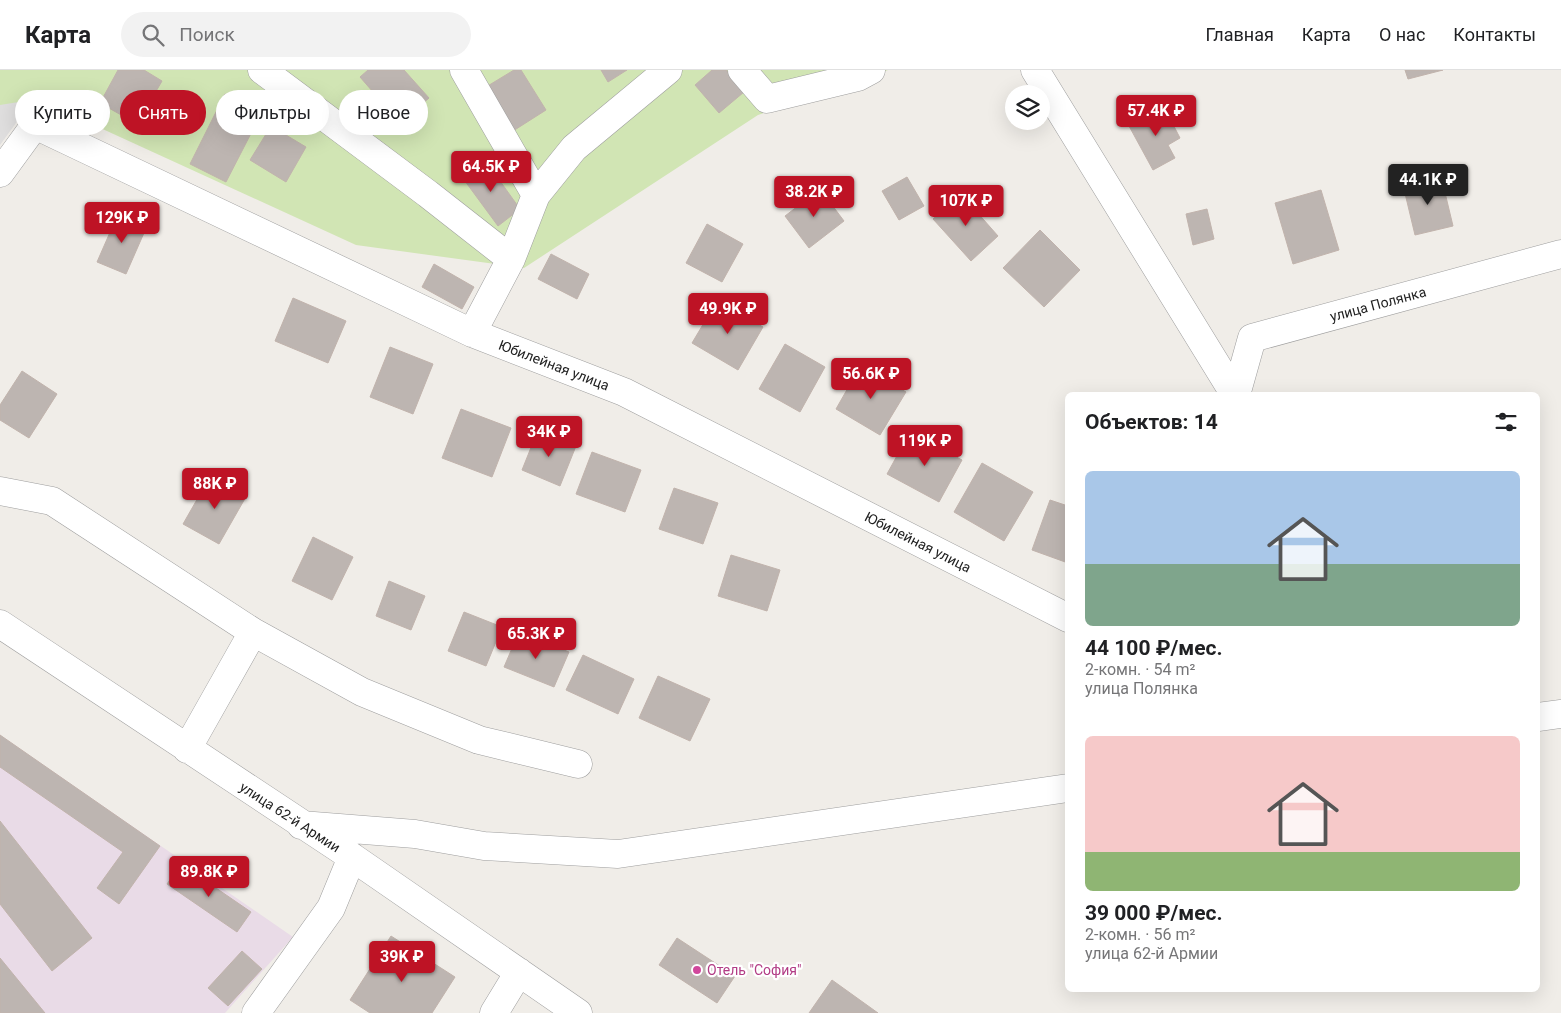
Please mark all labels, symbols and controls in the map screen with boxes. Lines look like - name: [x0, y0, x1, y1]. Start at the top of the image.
- search box: [121, 12, 471, 57]
- text: Карта: [25, 21, 91, 49]
- icon: search: [139, 21, 167, 49]
- text: Поиск: [179, 23, 235, 46]
- text: Главная: [1205, 24, 1274, 45]
- text: Карта: [1302, 24, 1351, 45]
- text: О нас: [1379, 24, 1425, 45]
- text: Контакты: [1453, 24, 1536, 45]
- map controls: [1005, 85, 1050, 130]
- button: layers: [1005, 85, 1050, 130]
- chip: Купить: [15, 90, 110, 135]
- chip: Снять: [120, 90, 206, 135]
- chip: Фильтры: [216, 90, 329, 135]
- chip: Новое: [339, 90, 428, 135]
- pin: 57.4K ₽: [1110, 94, 1202, 137]
- text: 57.4K ₽: [1127, 101, 1185, 120]
- pin: 64.5K ₽: [445, 150, 537, 193]
- text: 64.5K ₽: [462, 157, 520, 176]
- pin: 44.1K ₽: [1382, 164, 1474, 206]
- text: 44.1K ₽: [1399, 170, 1457, 189]
- pin: 38.2K ₽: [768, 176, 860, 218]
- text: 38.2K ₽: [785, 182, 843, 201]
- pin: 107K ₽: [925, 184, 1007, 227]
- text: 107K ₽: [940, 191, 992, 210]
- pin: 129K ₽: [81, 202, 163, 244]
- text: 129K ₽: [96, 208, 148, 227]
- street label: улица Полянка: [1328, 283, 1428, 325]
- pin: 49.9K ₽: [682, 292, 774, 335]
- text: 49.9K ₽: [699, 299, 757, 318]
- street label: Юбилейная улица: [496, 337, 612, 393]
- pin: 56.6K ₽: [825, 358, 917, 400]
- text: 56.6K ₽: [842, 364, 900, 383]
- icon: filters: [1492, 408, 1520, 436]
- text: Объектов: 14: [1085, 410, 1218, 434]
- pin: 34K ₽: [514, 416, 584, 458]
- text: 34K ₽: [527, 422, 571, 441]
- pin: 119K ₽: [884, 424, 966, 467]
- text: 119K ₽: [899, 431, 951, 450]
- pin: 88K ₽: [180, 468, 250, 510]
- text: 88K ₽: [193, 474, 237, 493]
- icon: home: [1258, 504, 1348, 594]
- street label: Юбилейная улица: [862, 508, 974, 576]
- pin: 65.3K ₽: [490, 618, 582, 660]
- text: 65.3K ₽: [507, 624, 565, 643]
- text: 44 100 ₽/мес.: [1085, 636, 1223, 660]
- text: 2-комн. · 54 m²: [1085, 660, 1195, 679]
- text: улица Полянка: [1085, 679, 1198, 698]
- icon: home: [1258, 769, 1348, 859]
- street label: улица 62-й Армии: [237, 779, 343, 855]
- pin: 89.8K ₽: [163, 856, 255, 898]
- text: 89.8K ₽: [180, 862, 238, 881]
- text: 39 000 ₽/мес.: [1085, 901, 1223, 925]
- text: 2-комн. · 56 m²: [1085, 925, 1195, 944]
- pin: 39K ₽: [367, 940, 437, 983]
- text: улица 62-й Армии: [1085, 944, 1218, 963]
- text: 39K ₽: [380, 947, 424, 966]
- place label: Отель "София": [707, 962, 801, 978]
- marker: Отель "София": [691, 964, 703, 976]

